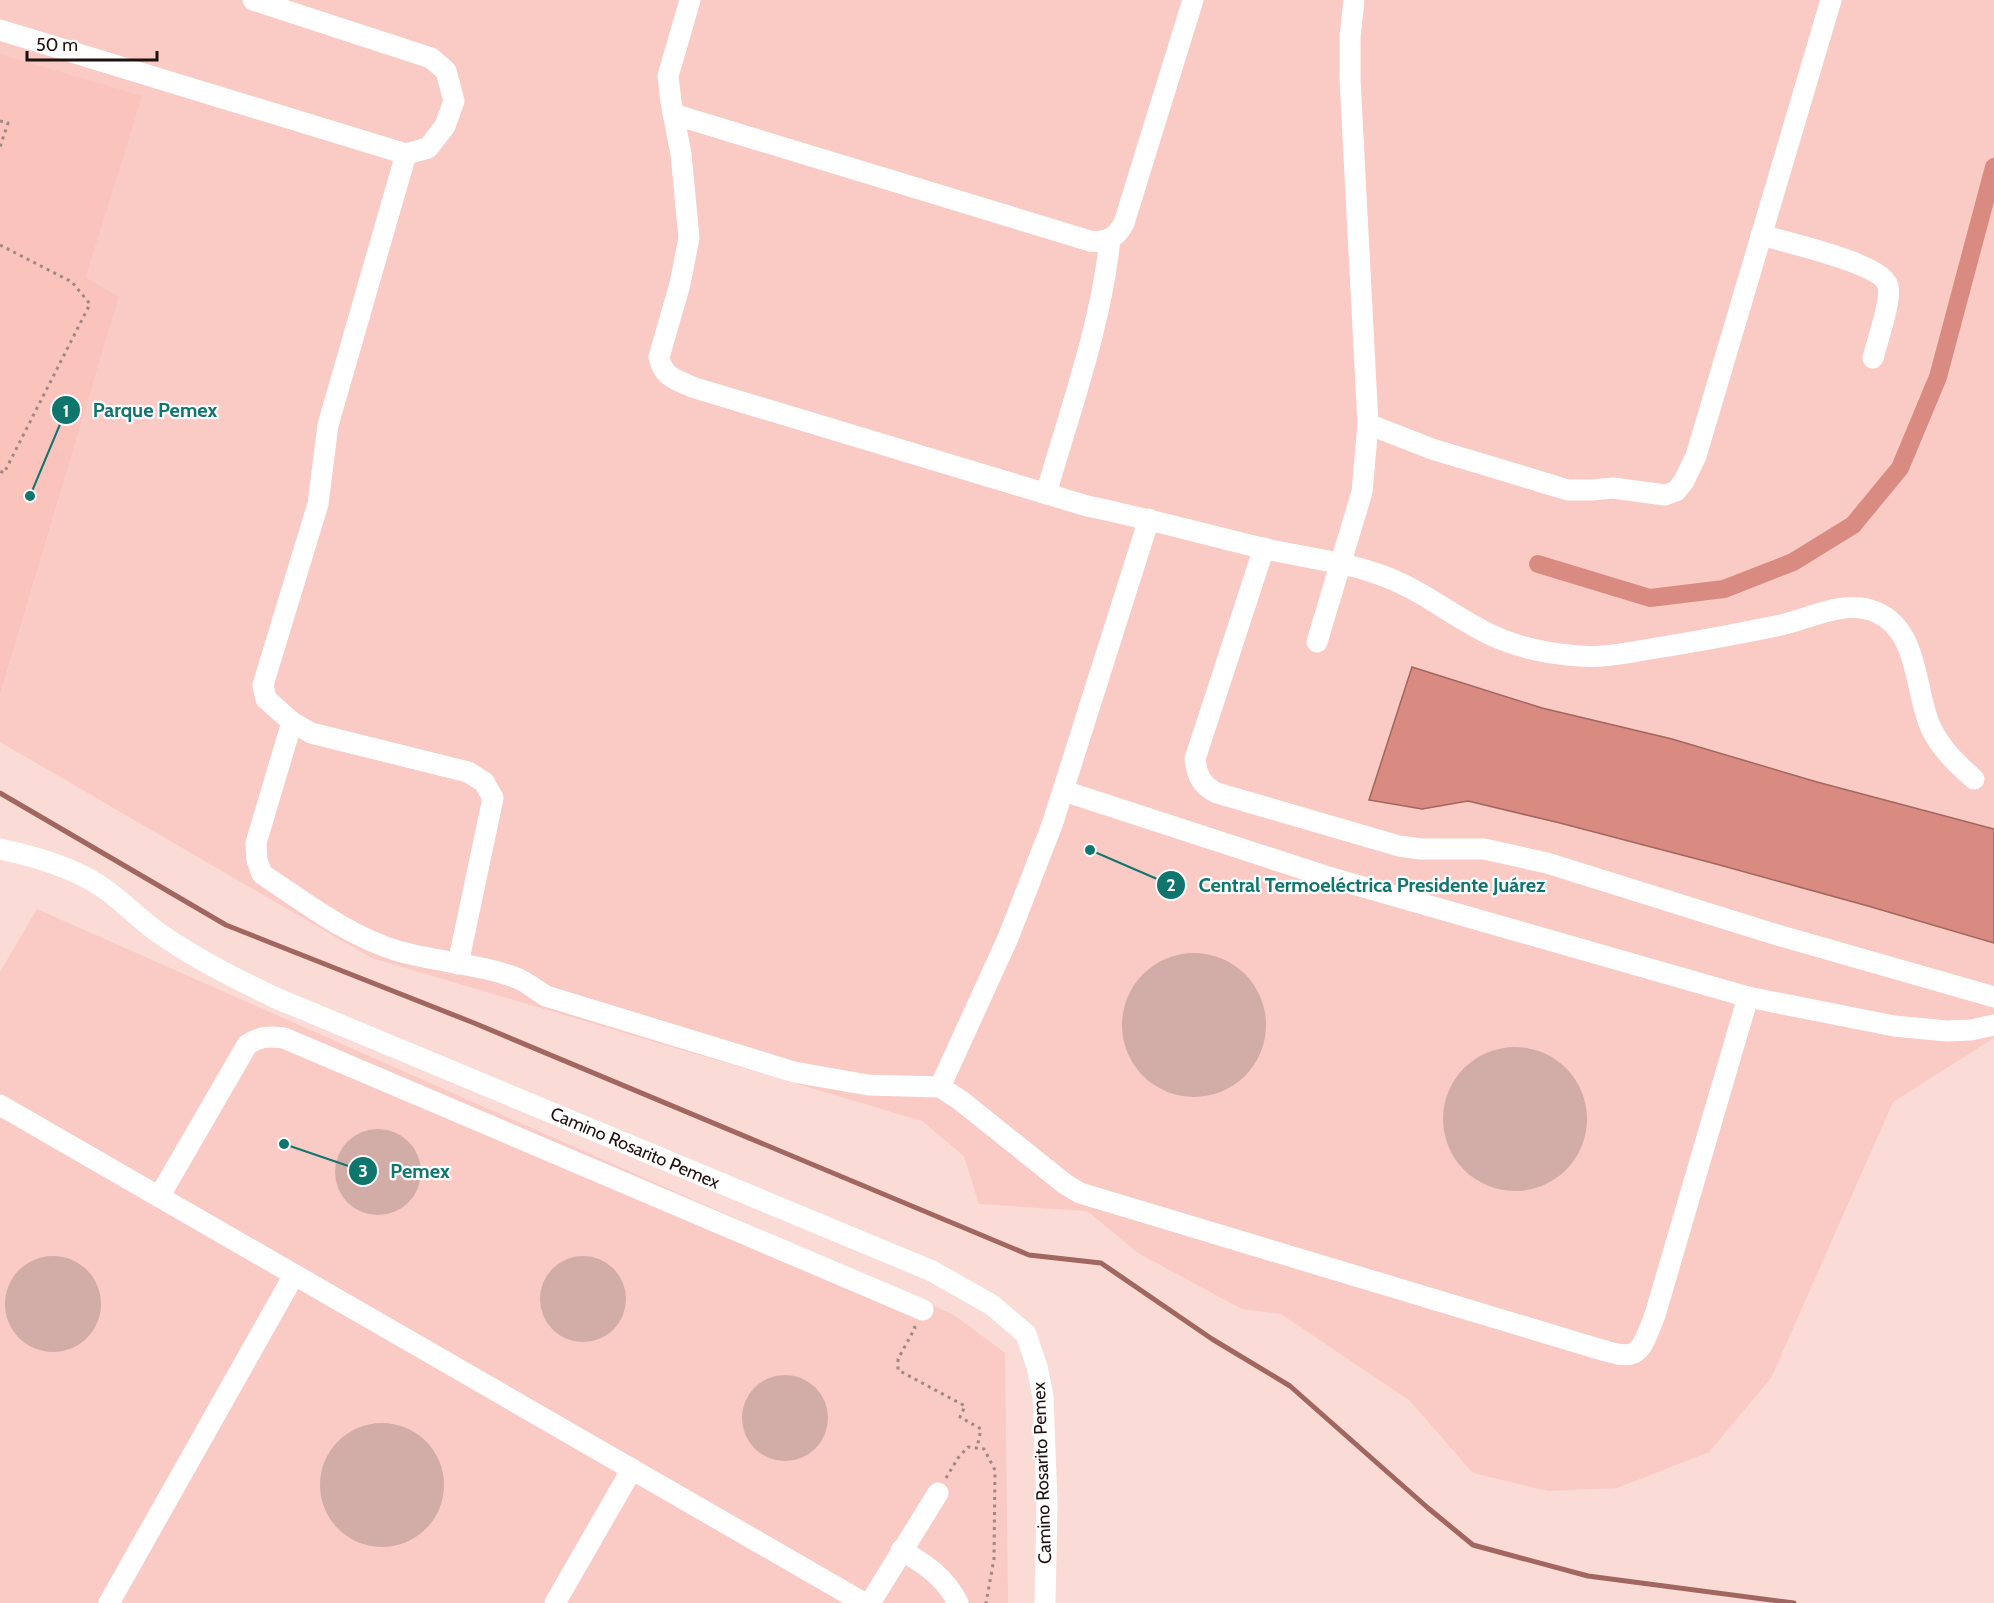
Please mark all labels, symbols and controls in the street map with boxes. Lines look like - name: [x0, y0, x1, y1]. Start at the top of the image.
- scale bar: [27, 24, 158, 62]
- text: 50 m: [36, 34, 78, 56]
- callout: Parque Pemex: [51, 391, 229, 429]
- text: Parque Pemex: [93, 398, 218, 422]
- text: 1: [63, 400, 69, 422]
- callout: Central Termoeléctrica Presidente Juárez: [1156, 866, 1557, 904]
- text: Central Termoeléctrica Presidente Juárez: [1199, 873, 1546, 897]
- text: 2: [1166, 874, 1176, 896]
- street label: Camino Rosarito Pemex: [547, 1102, 723, 1194]
- callout: Pemex: [348, 1152, 461, 1190]
- text: Pemex: [390, 1159, 450, 1183]
- text: 3: [358, 1160, 368, 1182]
- street label: Camino Rosarito Pemex: [1028, 1381, 1056, 1564]

